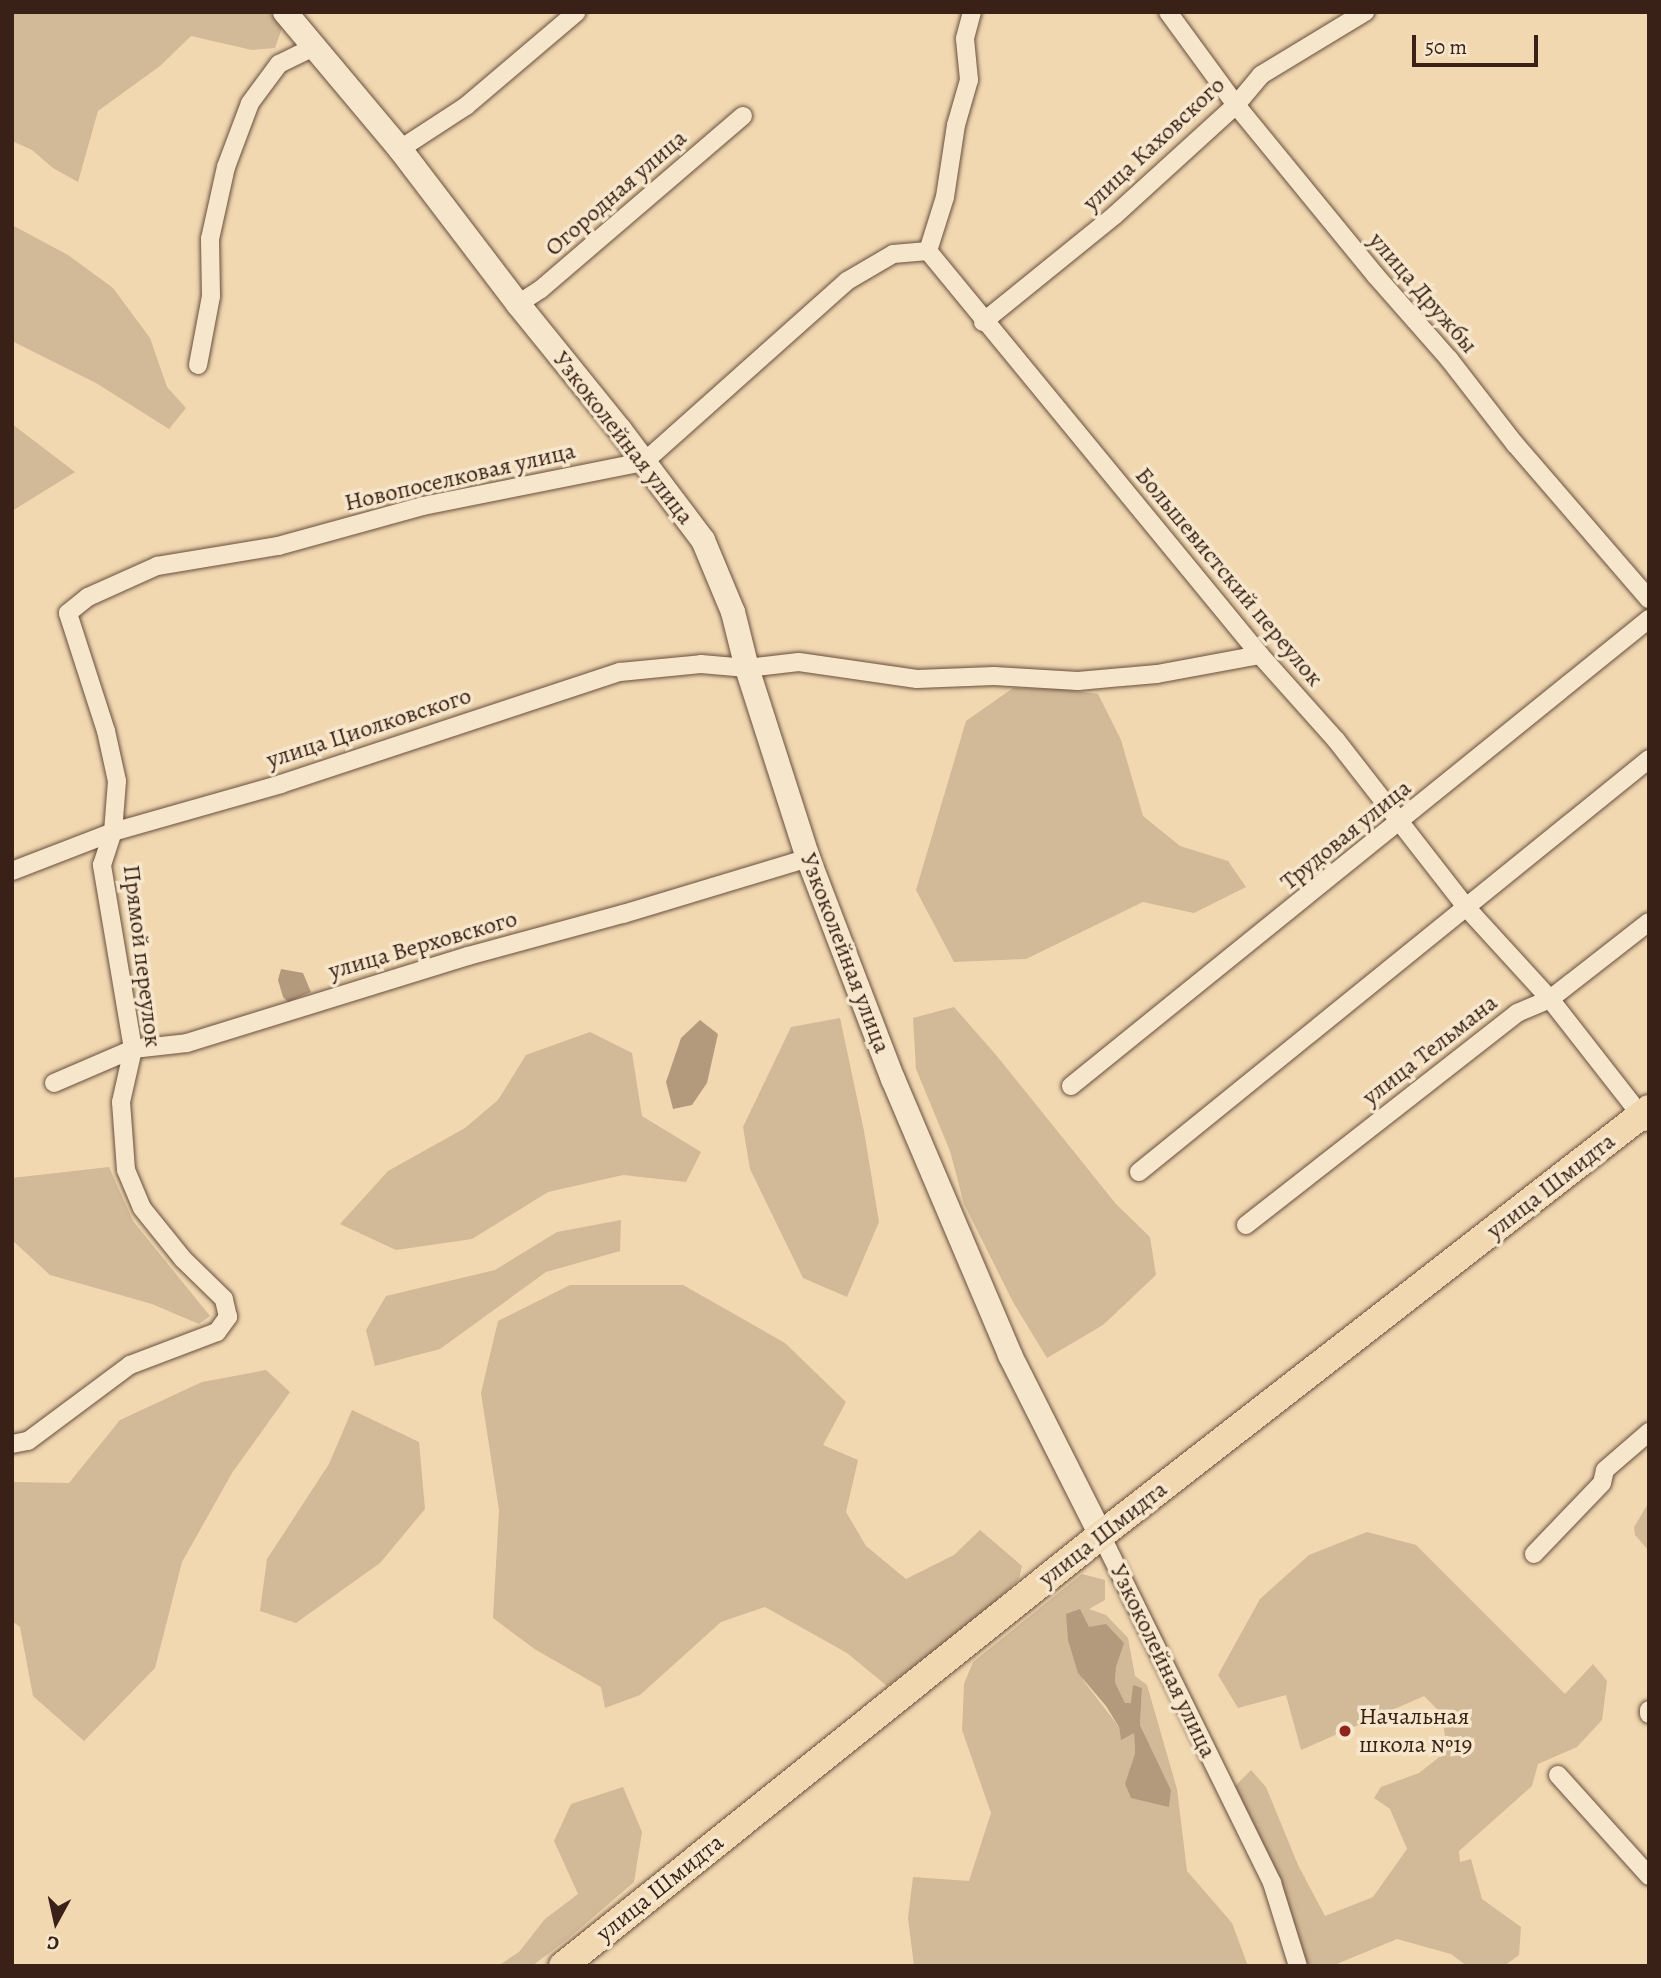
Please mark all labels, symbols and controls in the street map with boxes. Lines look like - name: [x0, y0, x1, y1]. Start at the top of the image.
- scale bar: [1416, 21, 1542, 65]
- text: 50 m: [1425, 33, 1467, 61]
- street label: улица Каховского: [1077, 71, 1231, 217]
- street label: Огородная улица: [539, 124, 693, 262]
- street label: улица Дружбы: [1363, 227, 1483, 359]
- street label: Узкоколейная улица: [546, 346, 700, 530]
- street label: Новопоселковая улица: [342, 436, 578, 518]
- street label: Большевистский переулок: [1129, 462, 1329, 692]
- street label: улица Циолковского: [263, 681, 475, 775]
- street label: Трудовая улица: [1275, 774, 1417, 896]
- street label: Узкоколейная улица: [794, 849, 896, 1057]
- street label: Прямой переулок: [117, 863, 167, 1049]
- street label: улица Верховского: [325, 904, 521, 986]
- street label: улица Тельмана: [1357, 988, 1503, 1112]
- street label: улица Шмидта: [1481, 1127, 1621, 1245]
- street label: улица Шмидта: [1033, 1475, 1173, 1593]
- street label: Узкоколейная улица: [1104, 1559, 1222, 1763]
- place label: Начальная школа №19: [1359, 1703, 1472, 1759]
- marker: Начальная школа №19: [1337, 1723, 1353, 1739]
- street label: улица Шмидта: [591, 1828, 729, 1948]
- north arrow: [21, 1887, 91, 1957]
- text: С: [45, 1929, 61, 1956]

